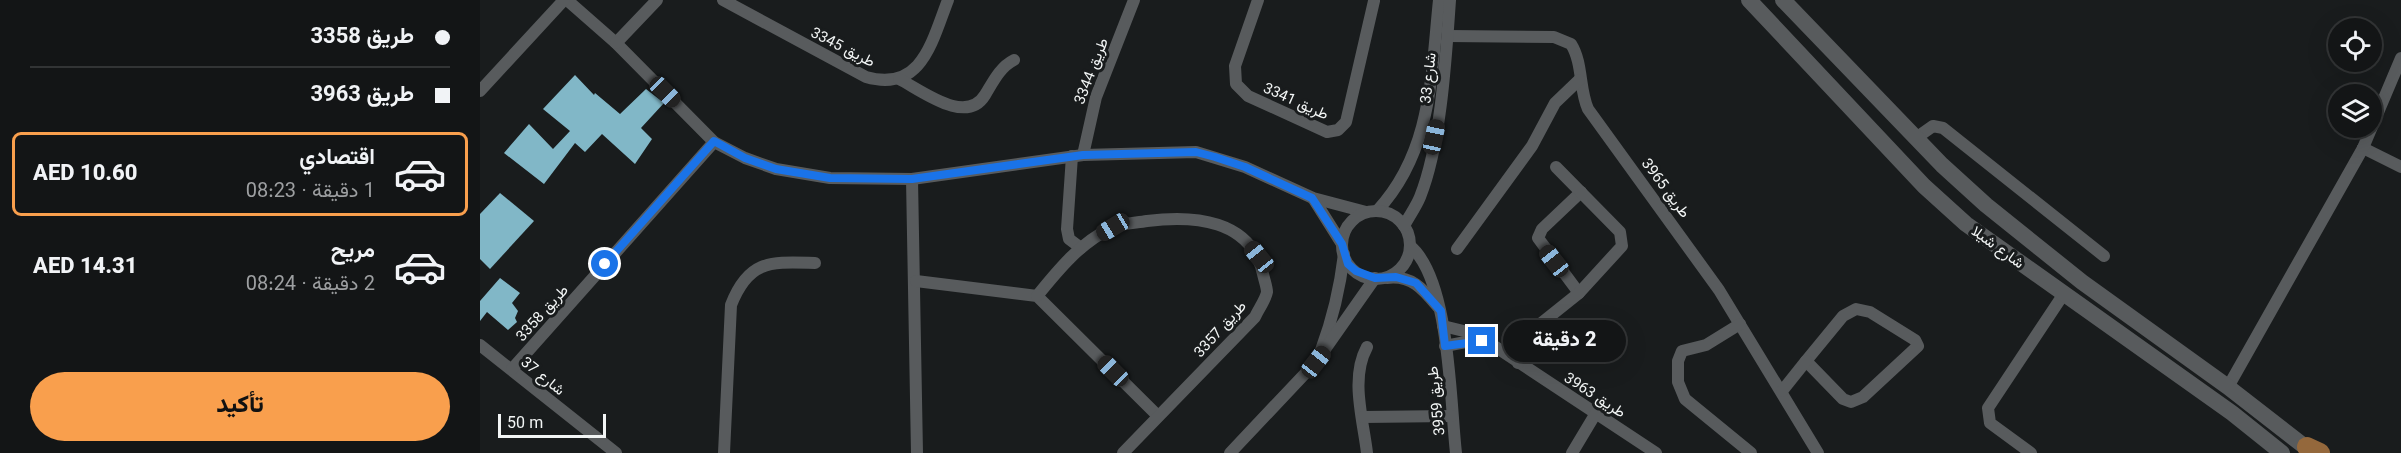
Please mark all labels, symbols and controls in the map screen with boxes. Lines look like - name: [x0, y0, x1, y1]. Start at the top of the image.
- map controls: [2328, 18, 2382, 138]
- button: locate: [2328, 18, 2382, 72]
- text: طريق 3358: [310, 20, 414, 55]
- street label: طريق 3345: [806, 22, 879, 74]
- street label: طريق 3344: [1069, 35, 1116, 108]
- street label: شارع 33: [1415, 51, 1444, 105]
- car: [646, 73, 684, 111]
- text: طريق 3963: [310, 78, 414, 113]
- street label: طريق 3341: [1259, 78, 1332, 127]
- button: layers: [2328, 84, 2382, 138]
- car: [1421, 118, 1447, 156]
- text: اقتصادي: [299, 141, 375, 176]
- icon: car: [393, 147, 447, 201]
- street label: طريق 3965: [1635, 154, 1695, 224]
- text: AED 10.60: [33, 157, 137, 192]
- text: 1 دقيقة · 08:23: [246, 176, 375, 208]
- car: [1093, 210, 1133, 244]
- street label: شارع شيلا: [1966, 221, 2028, 275]
- text: مريح: [331, 234, 375, 269]
- car: [1241, 237, 1277, 277]
- icon: car: [393, 240, 447, 294]
- car: [1536, 241, 1572, 281]
- text: AED 14.31: [33, 250, 137, 285]
- route start: [591, 250, 618, 277]
- text: 2 دقيقة · 08:24: [246, 269, 375, 301]
- street label: طريق 3358: [511, 280, 575, 348]
- street label: طريق 3357: [1189, 296, 1253, 364]
- callout: 2 دقيقة: [1503, 320, 1626, 362]
- text: 2 دقيقة: [1533, 325, 1596, 357]
- route end: [1468, 327, 1495, 354]
- car: [1298, 342, 1334, 382]
- street label: شارع 37: [515, 352, 569, 402]
- car: [1094, 352, 1132, 390]
- street label: طريق 3959: [1422, 365, 1453, 437]
- street label: طريق 3963: [1559, 368, 1630, 425]
- button: تأكيد: [30, 372, 450, 441]
- scale bar: [498, 411, 606, 438]
- text: 50 m: [507, 412, 543, 437]

